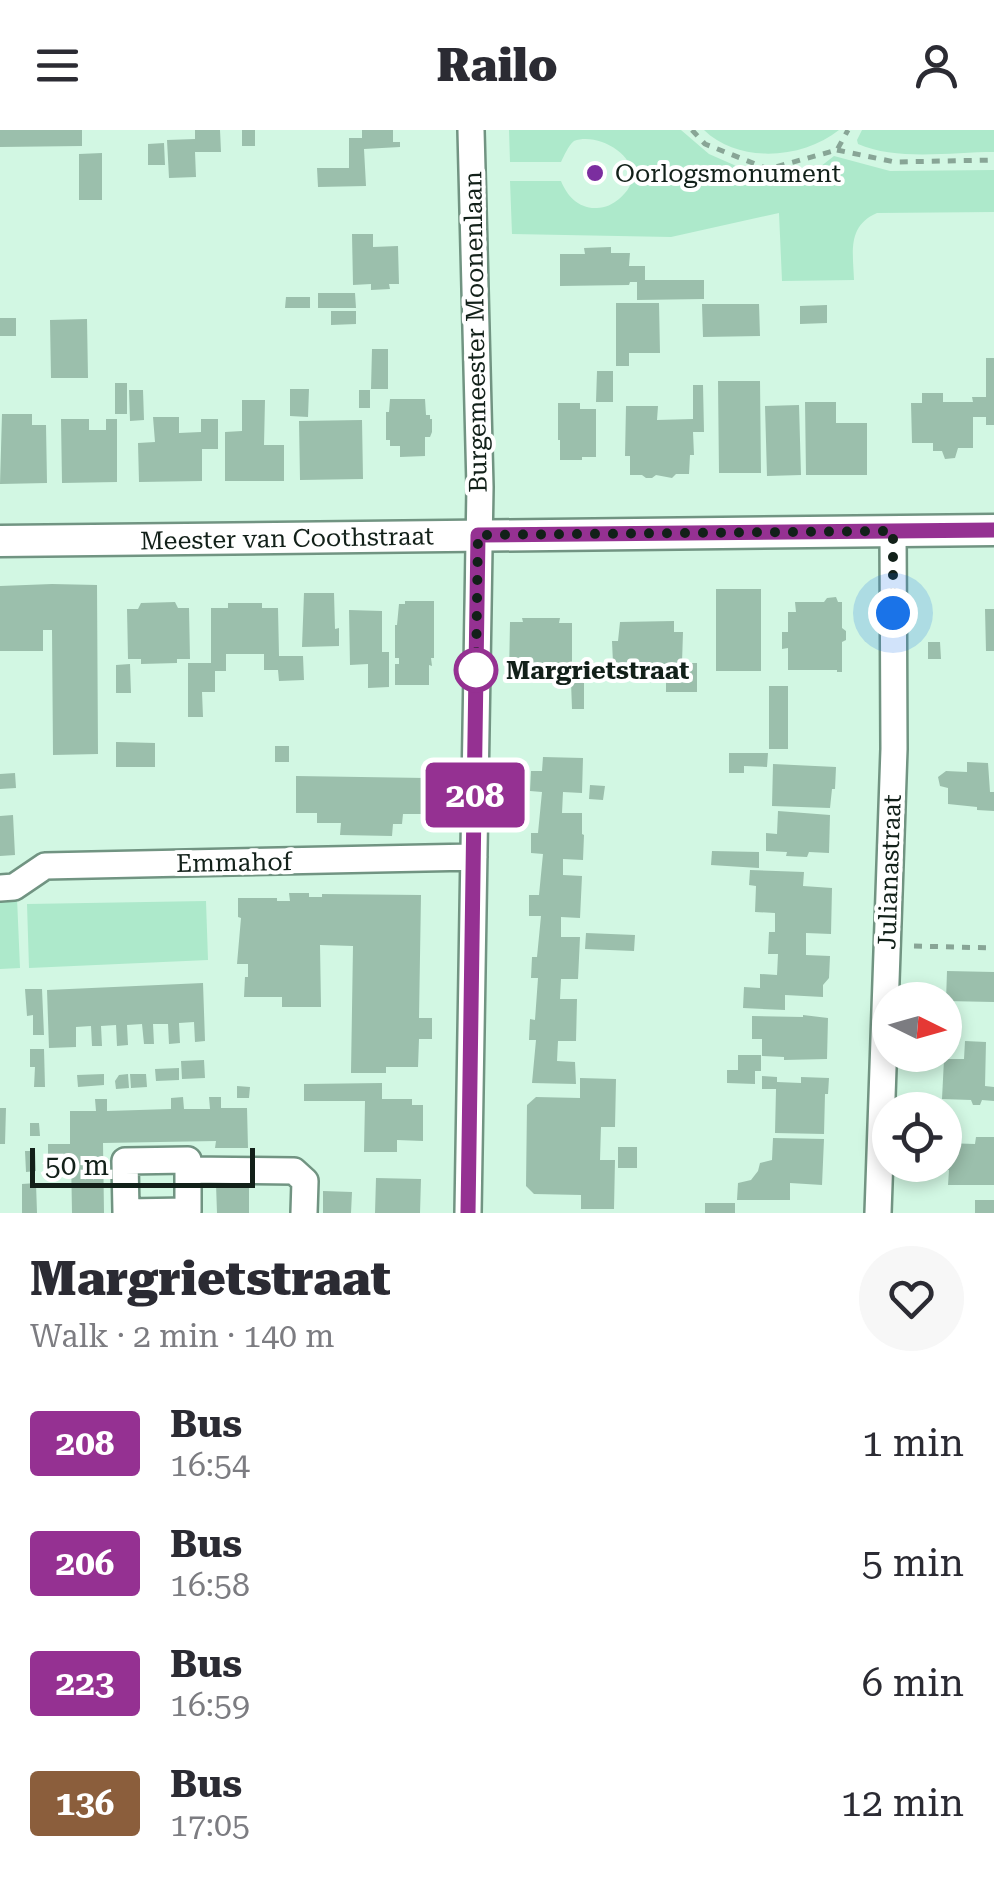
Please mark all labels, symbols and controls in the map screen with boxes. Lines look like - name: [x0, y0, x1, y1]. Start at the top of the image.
- icon: menu: [30, 38, 85, 93]
- icon: person: [909, 38, 964, 93]
- text: Railo: [437, 39, 557, 92]
- place label: Oorlogsmonument: [615, 159, 841, 188]
- marker: Oorlogsmonument: [584, 162, 606, 184]
- street label: Burgemeester Moonenlaan: [458, 171, 493, 493]
- street label: Meester van Coothstraat: [140, 521, 434, 556]
- your location: [868, 588, 918, 638]
- marker: Margrietstraat: [455, 649, 497, 691]
- place label: Margrietstraat: [506, 656, 689, 685]
- line badge: 208: [418, 762, 532, 828]
- text: 208: [446, 775, 504, 816]
- street label: Julianastraat: [872, 794, 907, 950]
- street label: Emmahof: [176, 847, 294, 878]
- north arrow: [872, 982, 962, 1072]
- map controls: [872, 982, 962, 1182]
- button: locate: [872, 1092, 962, 1182]
- scale bar: [30, 1143, 255, 1188]
- text: 50 m: [45, 1149, 109, 1182]
- button: heart: [859, 1246, 964, 1351]
- text: Margrietstraat: [30, 1251, 391, 1307]
- text: Walk · 2 min · 140 m: [30, 1317, 334, 1355]
- text: Bus: [170, 1402, 242, 1446]
- text: 1 min: [862, 1421, 964, 1465]
- text: 208: [56, 1423, 114, 1464]
- text: 16:54: [170, 1446, 250, 1484]
- text: Bus: [170, 1522, 242, 1566]
- text: 5 min: [862, 1541, 964, 1585]
- text: 206: [56, 1543, 114, 1584]
- text: 16:58: [170, 1566, 250, 1604]
- text: Bus: [170, 1642, 242, 1686]
- text: 6 min: [862, 1661, 964, 1705]
- text: 223: [56, 1663, 114, 1704]
- text: 16:59: [170, 1686, 250, 1724]
- text: Bus: [170, 1762, 242, 1806]
- text: 12 min: [841, 1781, 964, 1825]
- text: 136: [56, 1783, 114, 1824]
- text: 17:05: [170, 1806, 250, 1844]

